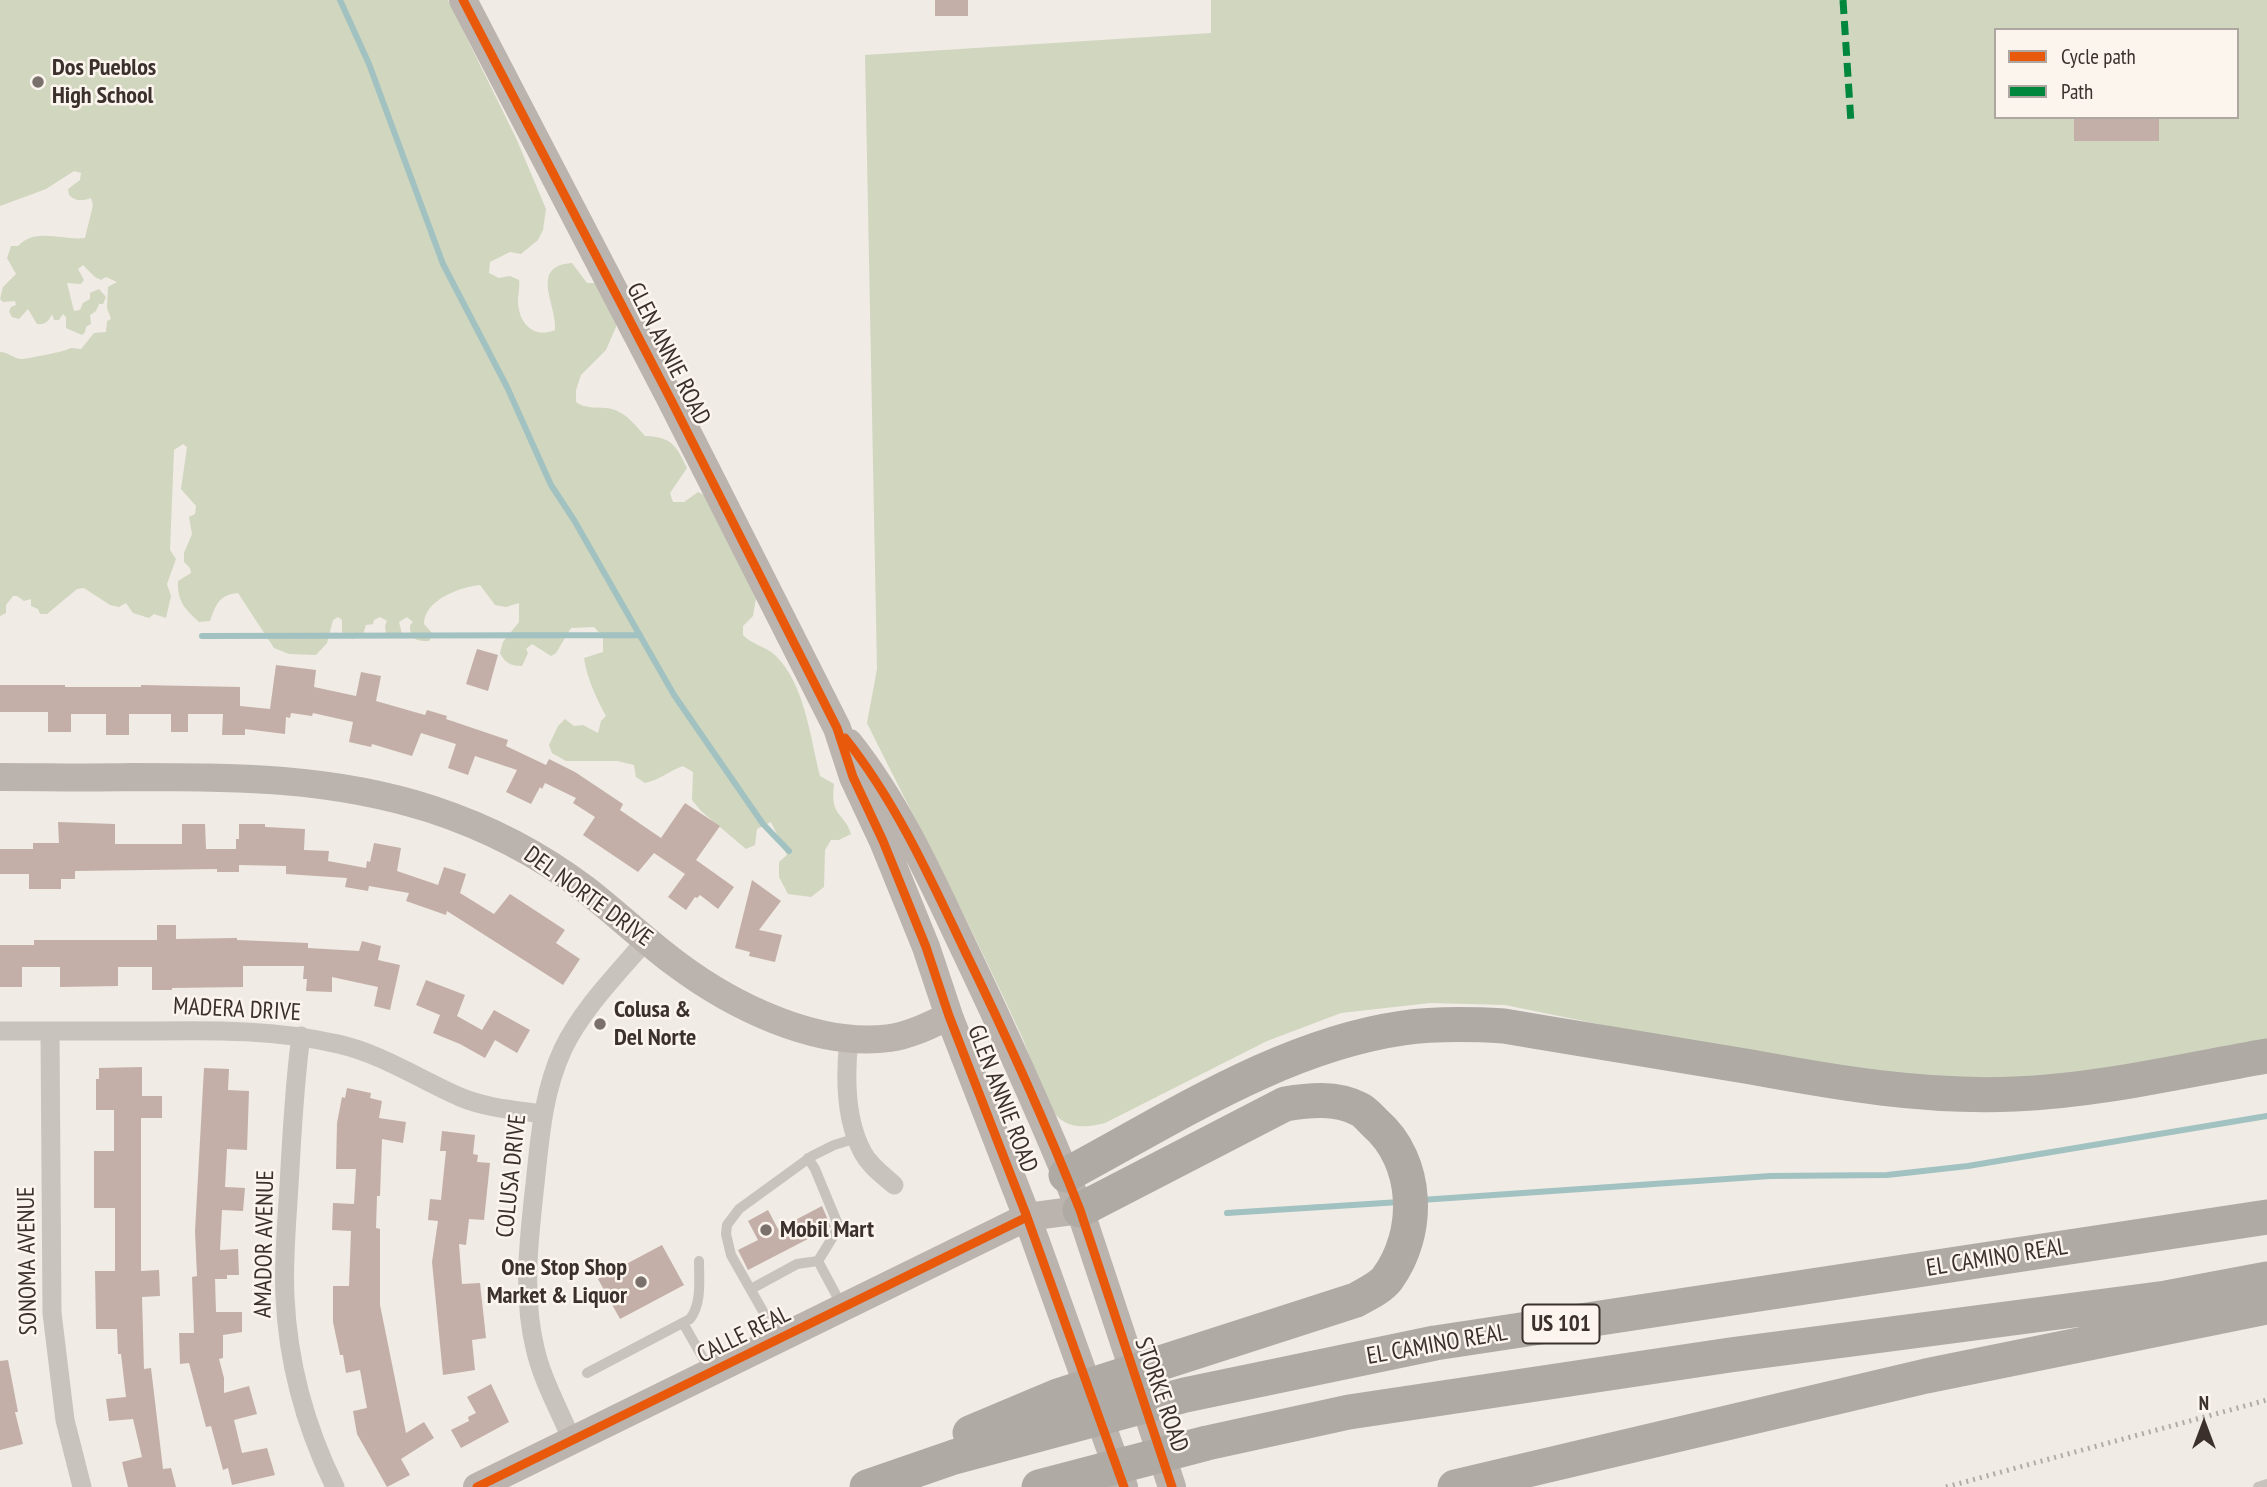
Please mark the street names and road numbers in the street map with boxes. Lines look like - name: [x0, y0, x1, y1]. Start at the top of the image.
- street label: GLEN ANNIE ROAD: [620, 278, 716, 430]
- street label: DEL NORTE DRIVE: [518, 841, 658, 953]
- street label: MADERA DRIVE: [172, 992, 302, 1028]
- street label: GLEN ANNIE ROAD: [961, 1021, 1043, 1177]
- street label: COLUSA DRIVE: [491, 1113, 533, 1239]
- street label: AMADOR AVENUE: [249, 1170, 281, 1318]
- street label: SONOMA AVENUE: [12, 1186, 44, 1336]
- street label: EL CAMINO REAL: [1924, 1233, 2070, 1283]
- street label: CALLE REAL: [693, 1300, 795, 1370]
- road number: US 101: [1522, 1304, 1600, 1344]
- street label: EL CAMINO REAL: [1364, 1318, 1510, 1372]
- street label: STORKE ROAD: [1128, 1334, 1194, 1456]

